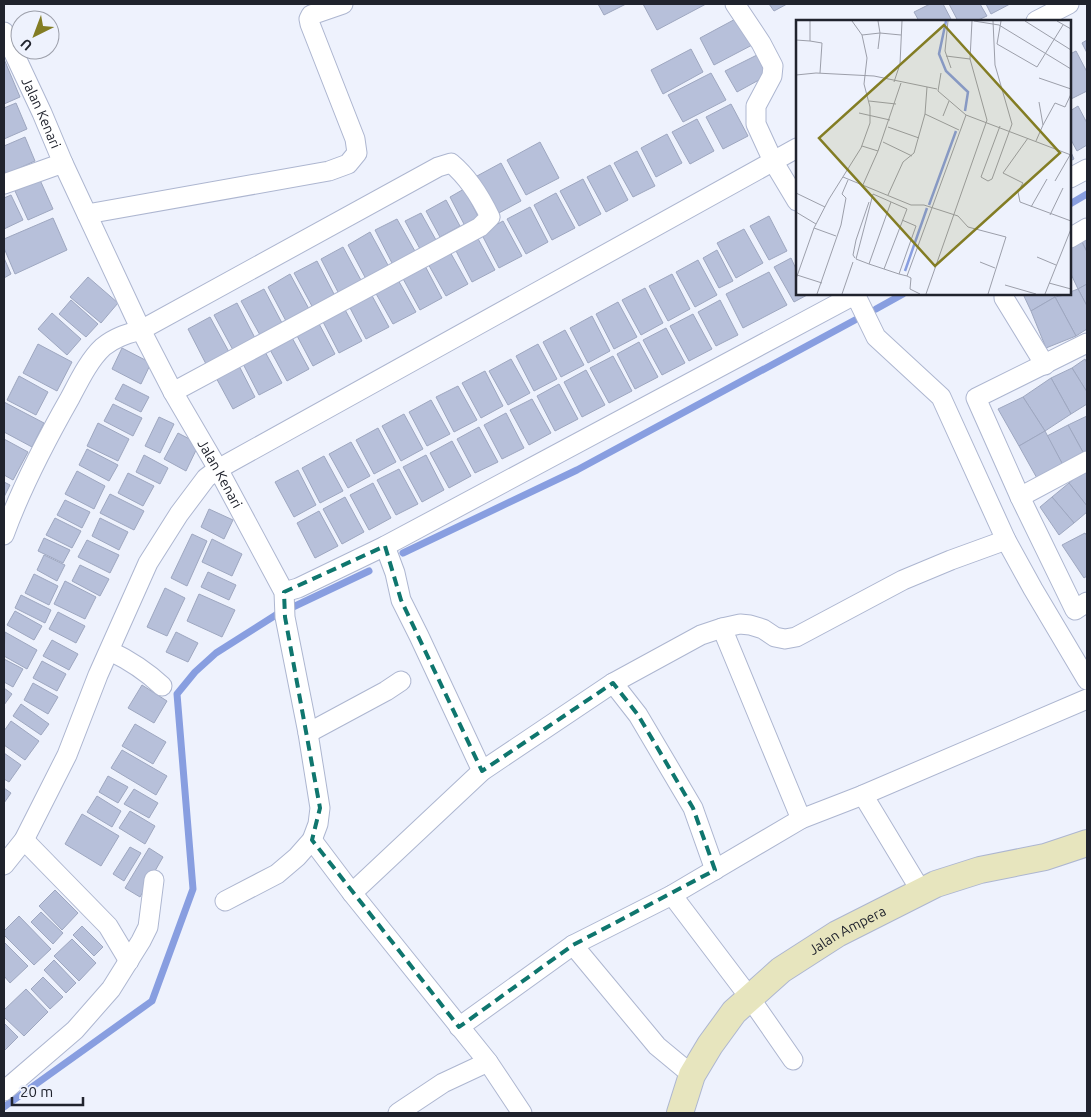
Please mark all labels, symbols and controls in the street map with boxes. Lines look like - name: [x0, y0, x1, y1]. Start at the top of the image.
- north arrow: [10, 10, 60, 60]
- inset map: [796, 20, 1071, 295]
- text: U: [17, 35, 35, 54]
- street label: Jalan Kenari: [18, 75, 64, 151]
- street label: Jalan Kenari: [194, 436, 245, 511]
- street label: Jalan Ampera: [806, 903, 889, 958]
- scale bar: [12, 1074, 84, 1106]
- text: 20 m: [20, 1083, 53, 1100]

